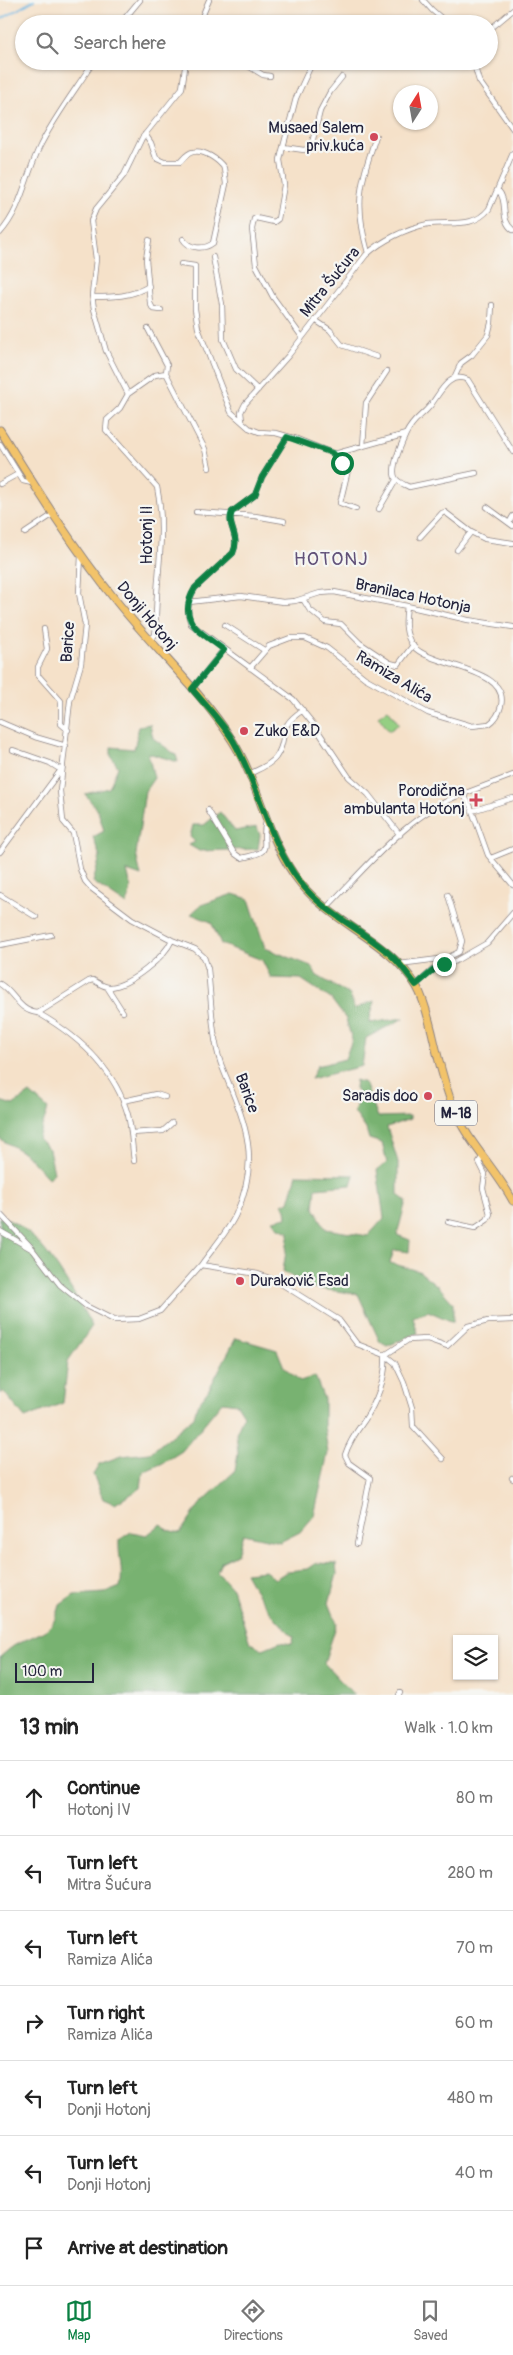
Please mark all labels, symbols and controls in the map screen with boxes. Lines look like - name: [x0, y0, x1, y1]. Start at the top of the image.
- search box: [15, 15, 498, 70]
- icon: search: [33, 29, 61, 57]
- text: Search here: [73, 31, 166, 55]
- north arrow: [393, 85, 438, 130]
- place label: Musaed Salem priv.kuća: [268, 118, 364, 156]
- marker: Musaed Salem priv.kuća: [368, 131, 380, 143]
- street label: Mitra Šućura: [295, 242, 364, 321]
- route start: [331, 452, 354, 475]
- street label: Hotonj II: [137, 506, 157, 564]
- district label: HOTONJ: [294, 547, 368, 571]
- street label: Branilaca Hotonja: [353, 574, 473, 618]
- street label: Donji Hotonj: [112, 577, 182, 655]
- street label: Barice: [57, 621, 79, 663]
- street label: Ramiza Alića: [352, 646, 436, 708]
- place label: Zuko E&D: [254, 721, 320, 741]
- marker: Zuko E&D: [238, 725, 250, 737]
- place label: Porodična ambulanta Hotonj: [344, 781, 465, 819]
- marker: Porodična ambulanta Hotonj: [469, 793, 483, 807]
- route end: [433, 953, 456, 976]
- street label: Barice: [231, 1070, 263, 1116]
- place label: Saradis doo: [342, 1086, 418, 1106]
- marker: Saradis doo: [422, 1090, 434, 1102]
- road number: M-18: [435, 1100, 477, 1126]
- place label: Duraković Esad: [250, 1271, 349, 1291]
- marker: Duraković Esad: [234, 1275, 246, 1287]
- map controls: [453, 1635, 498, 1680]
- button: layers: [453, 1635, 498, 1680]
- scale bar: [15, 1660, 94, 1683]
- text: 100 m: [22, 1663, 62, 1680]
- text: 13 min: [20, 1714, 79, 1741]
- text: Walk · 1.0 km: [404, 1718, 493, 1738]
- text: Continue: [67, 1776, 140, 1800]
- icon: ahead: [20, 1784, 48, 1812]
- text: 80 m: [456, 1788, 493, 1808]
- text: Hotonj IV: [67, 1800, 131, 1820]
- text: Turn left: [67, 1851, 137, 1875]
- icon: left: [20, 1859, 48, 1887]
- text: 280 m: [447, 1863, 493, 1883]
- text: Mitra Šućura: [67, 1875, 151, 1895]
- text: Turn left: [67, 1926, 137, 1950]
- icon: left: [20, 1934, 48, 1962]
- text: 70 m: [456, 1938, 493, 1958]
- text: Ramiza Alića: [67, 1950, 153, 1970]
- text: Turn right: [67, 2001, 145, 2025]
- icon: right: [20, 2009, 48, 2037]
- text: 60 m: [455, 2013, 493, 2033]
- text: Ramiza Alića: [67, 2025, 153, 2045]
- text: Turn left: [67, 2076, 137, 2100]
- icon: left: [20, 2084, 48, 2112]
- text: 480 m: [447, 2088, 493, 2108]
- text: Donji Hotonj: [67, 2100, 151, 2120]
- text: Turn left: [67, 2151, 137, 2175]
- icon: left: [20, 2159, 48, 2187]
- text: 40 m: [455, 2163, 493, 2183]
- text: Donji Hotonj: [67, 2175, 151, 2195]
- icon: arrive: [20, 2234, 48, 2262]
- text: Arrive at destination: [67, 2236, 228, 2260]
- tab: Map: [65, 2297, 93, 2344]
- tab: Directions: [223, 2297, 283, 2344]
- tab: Saved: [413, 2297, 448, 2344]

